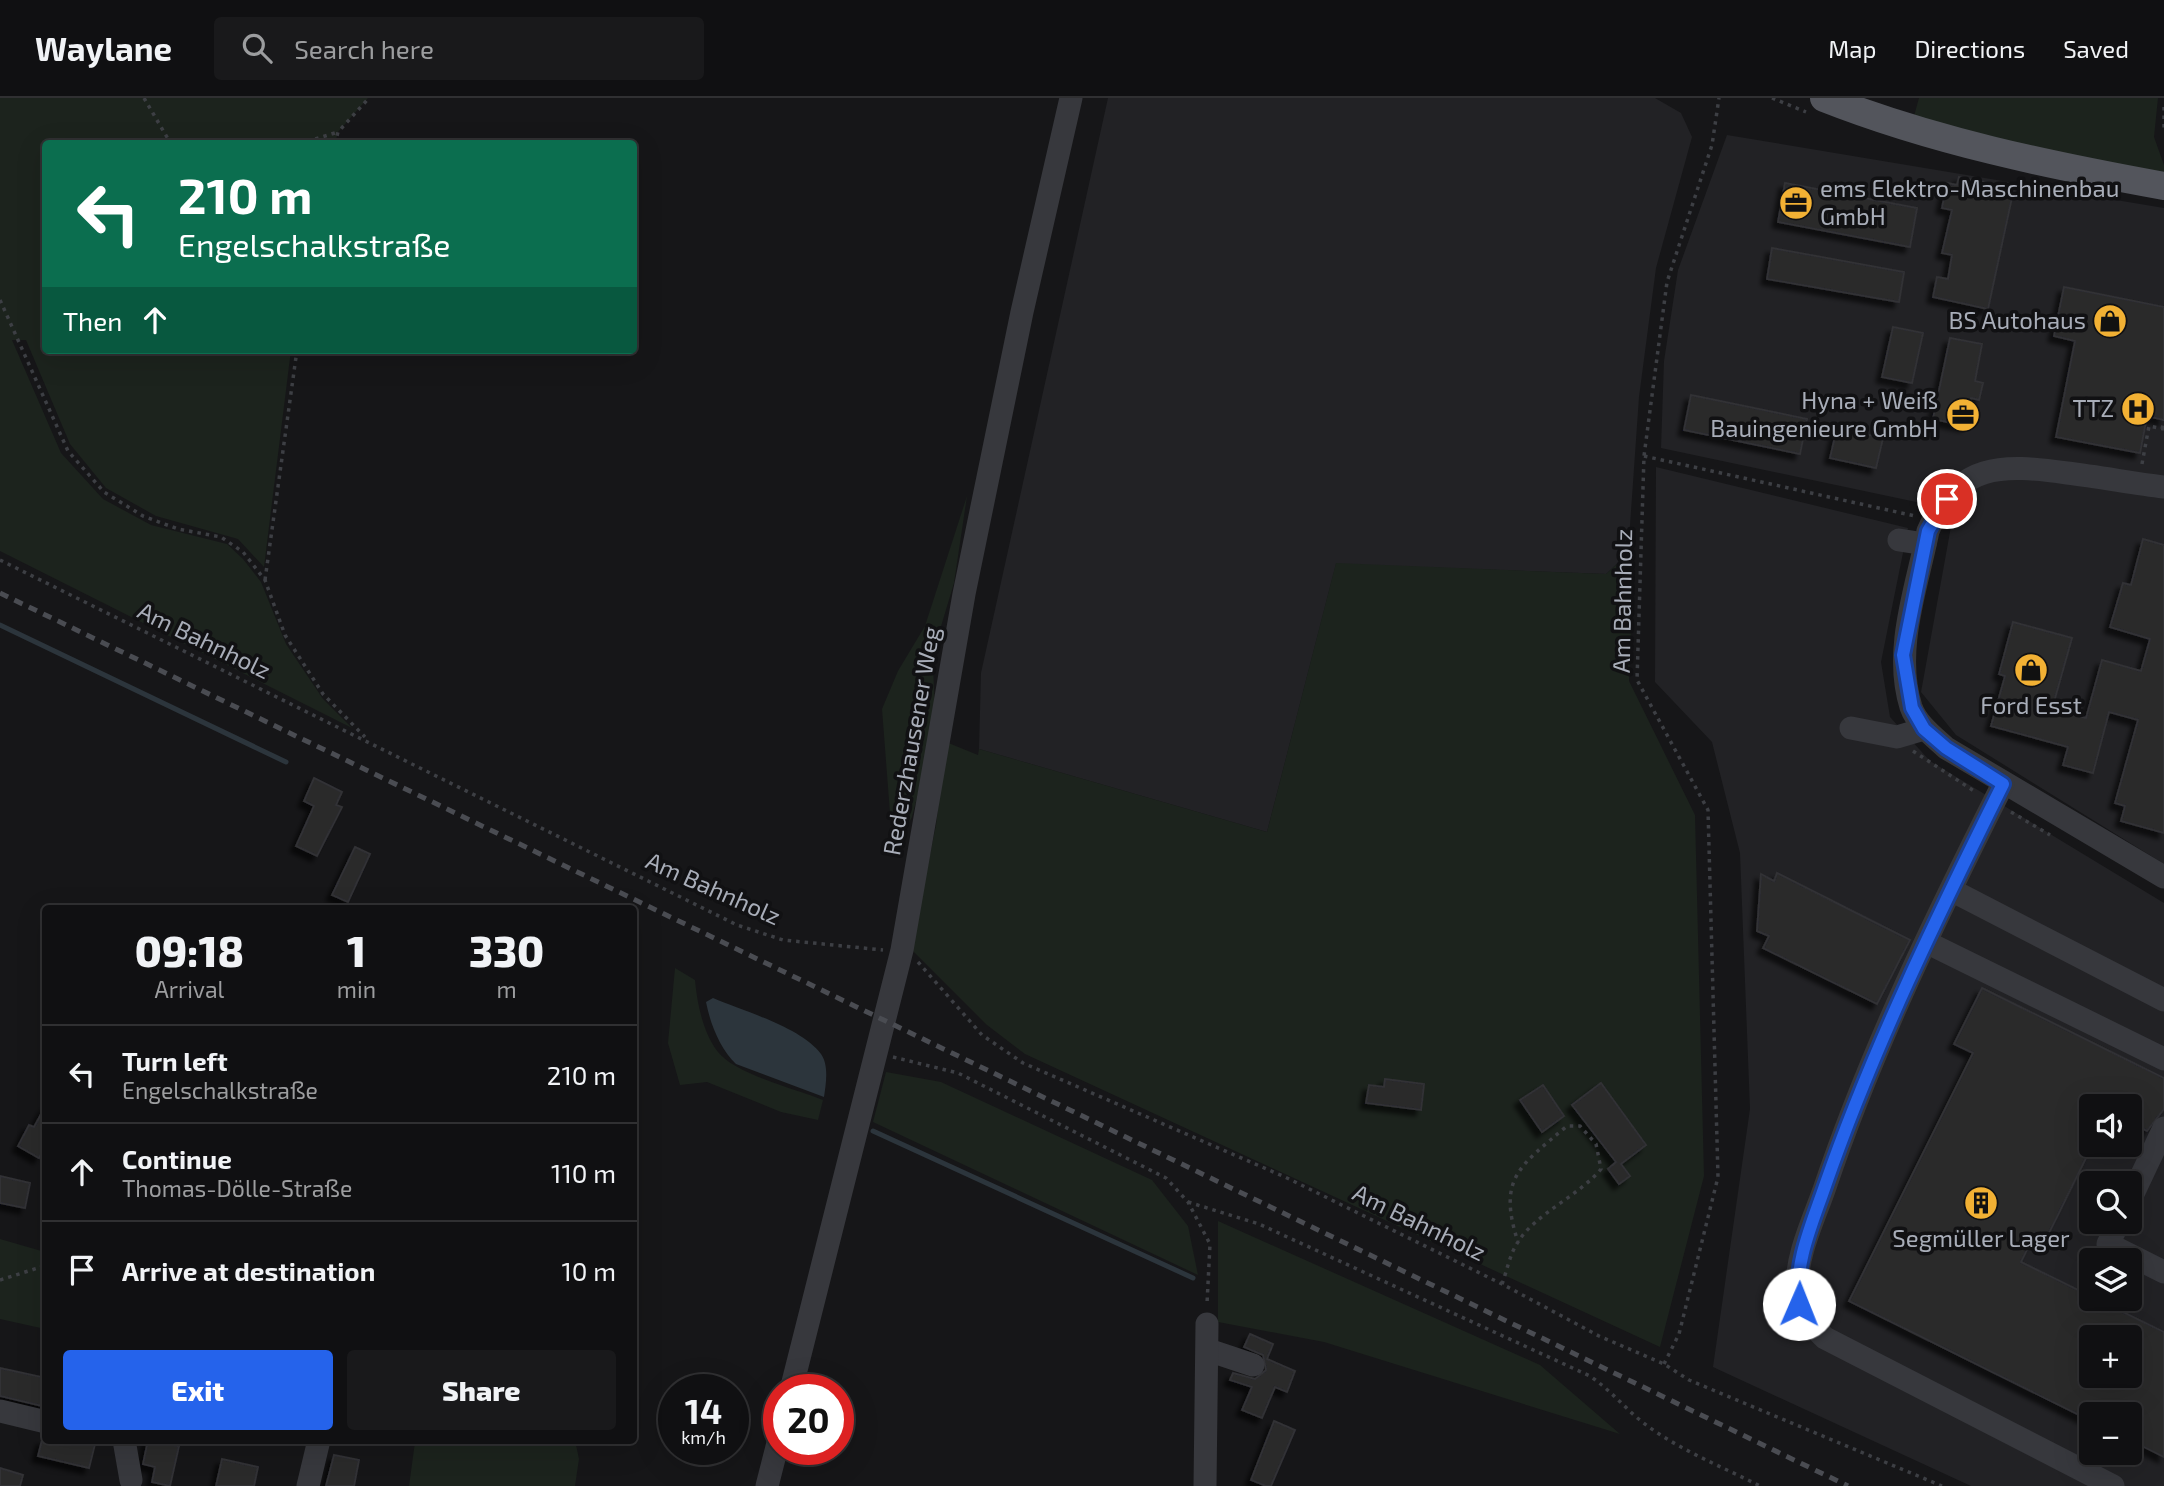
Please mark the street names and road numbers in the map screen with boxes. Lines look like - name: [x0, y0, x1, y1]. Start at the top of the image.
- street label: Am Bahnholz: [1606, 529, 1637, 673]
- street label: Am Bahnholz: [133, 595, 276, 684]
- street label: Rederzhausener Weg: [876, 624, 945, 857]
- street label: Am Bahnholz: [642, 845, 785, 930]
- street label: Am Bahnholz: [1348, 1177, 1491, 1266]

